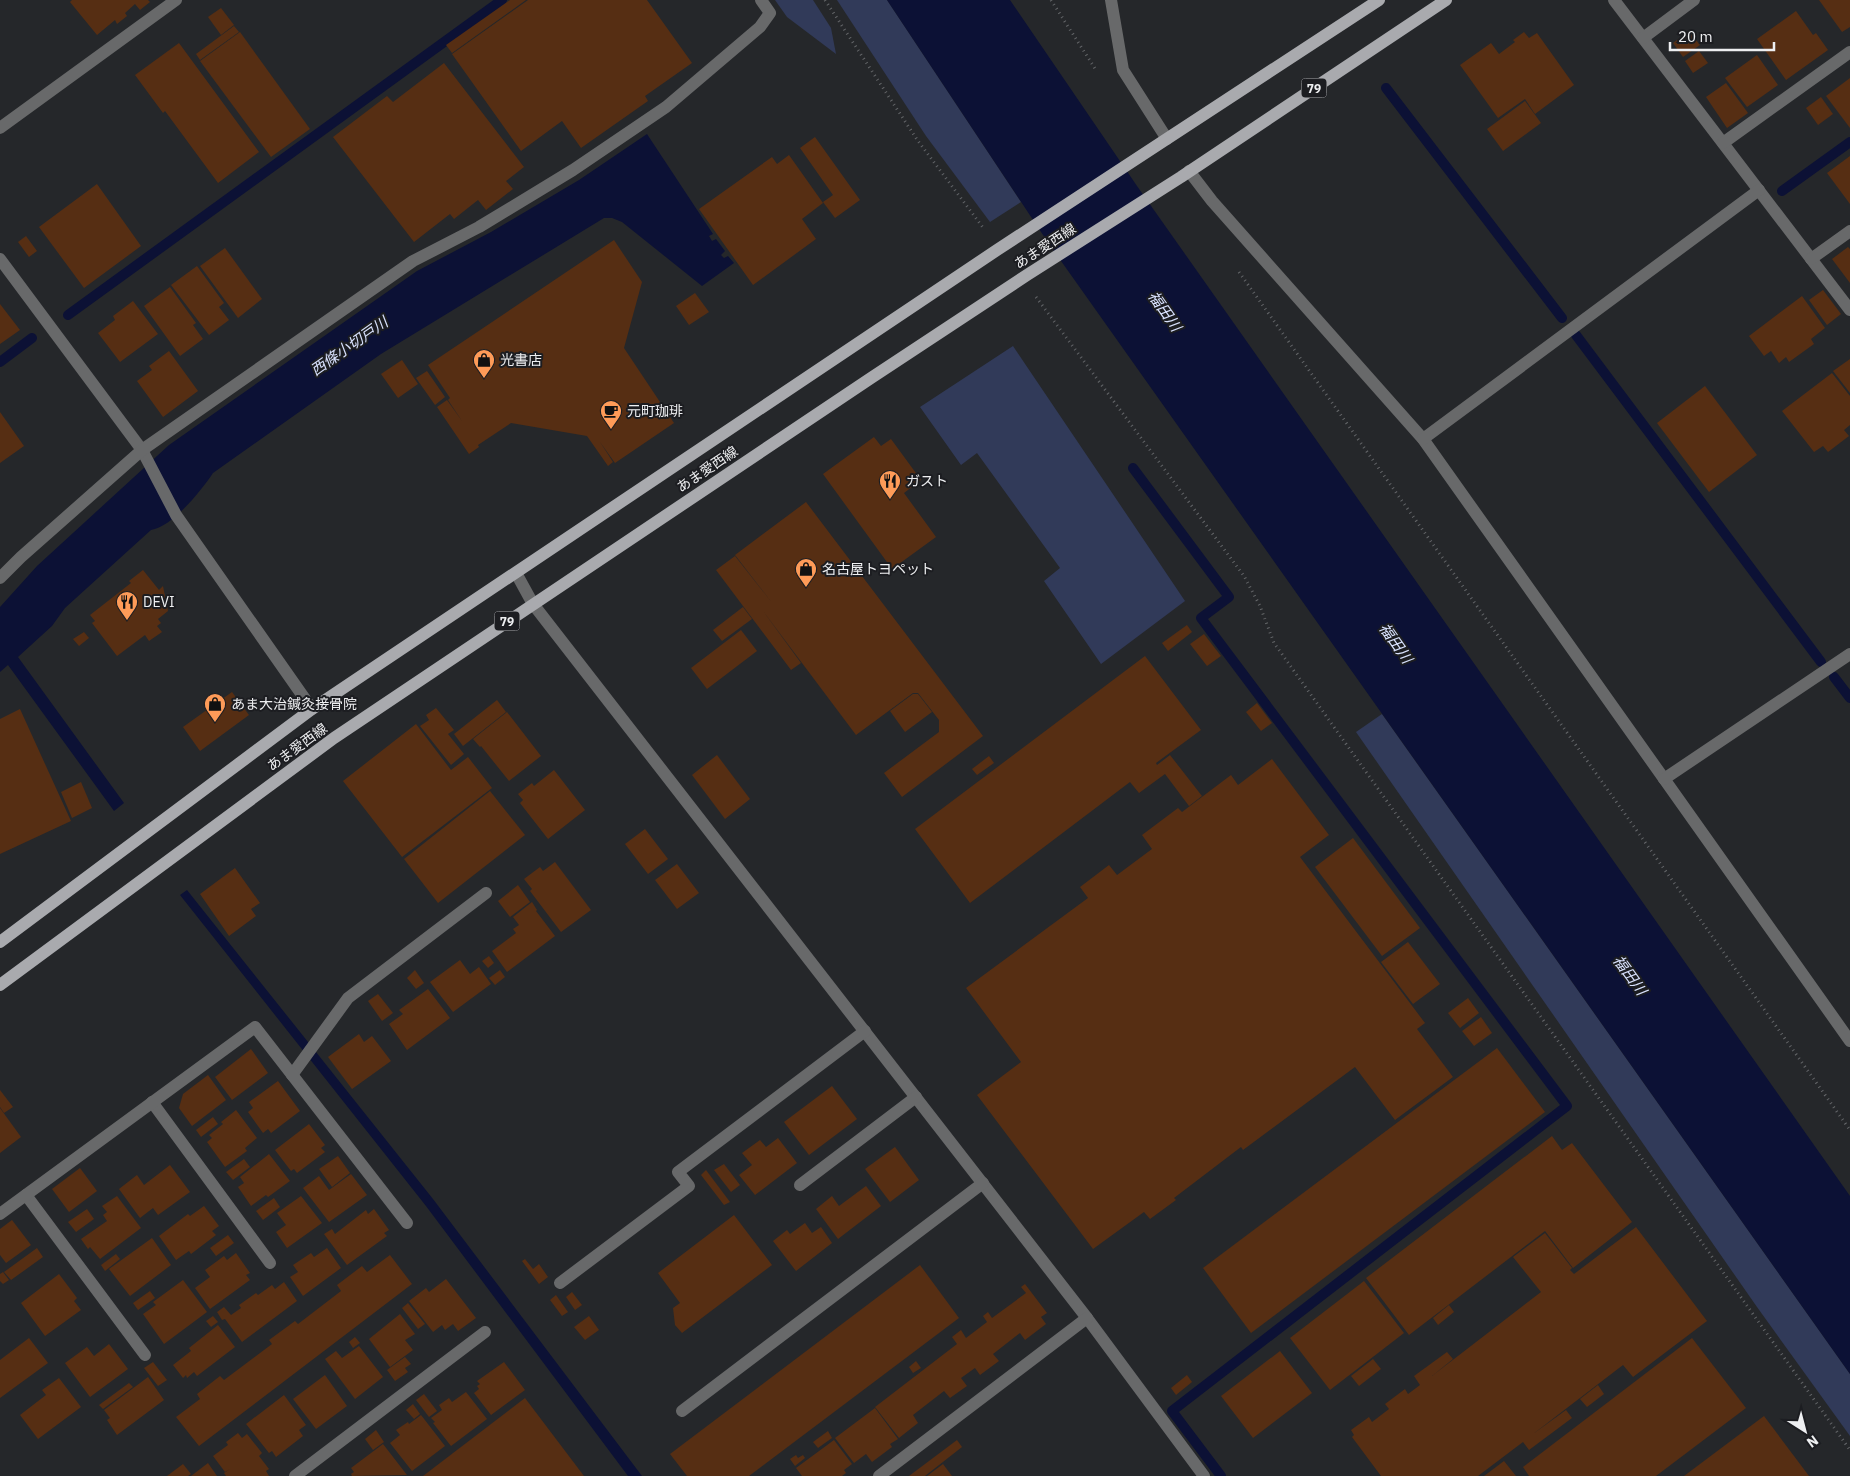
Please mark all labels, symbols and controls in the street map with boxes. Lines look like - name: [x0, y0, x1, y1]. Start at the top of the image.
- scale bar: [1670, 20, 1774, 52]
- text: 20 m: [1678, 27, 1713, 46]
- road number: 79: [1302, 78, 1326, 98]
- street label: あま愛西線: [1011, 219, 1079, 273]
- water label: 福田川: [1144, 287, 1187, 337]
- water label: 西條小切戸川: [307, 311, 393, 380]
- shop icon: 光書店: [472, 348, 496, 379]
- place label: 光書店: [500, 351, 542, 369]
- cafe icon: 元町珈琲: [599, 399, 623, 430]
- place label: 元町珈琲: [627, 402, 683, 420]
- street label: あま愛西線: [673, 442, 741, 496]
- restaurant icon: ガスト: [878, 469, 902, 500]
- place label: ガスト: [906, 472, 948, 490]
- shop icon: 名古屋トヨペット: [794, 557, 818, 588]
- place label: 名古屋トヨペット: [822, 560, 934, 578]
- restaurant icon: DEVI: [115, 590, 139, 621]
- place label: DEVI: [143, 593, 175, 611]
- road number: 79: [494, 612, 520, 630]
- water label: 福田川: [1375, 619, 1418, 669]
- shop icon: あま大治鍼灸接骨院: [203, 692, 227, 723]
- place label: あま大治鍼灸接骨院: [231, 695, 357, 713]
- street label: あま愛西線: [263, 719, 331, 775]
- water label: 福田川: [1609, 951, 1652, 1000]
- north arrow: [1780, 1406, 1830, 1456]
- text: N: [1803, 1431, 1822, 1452]

